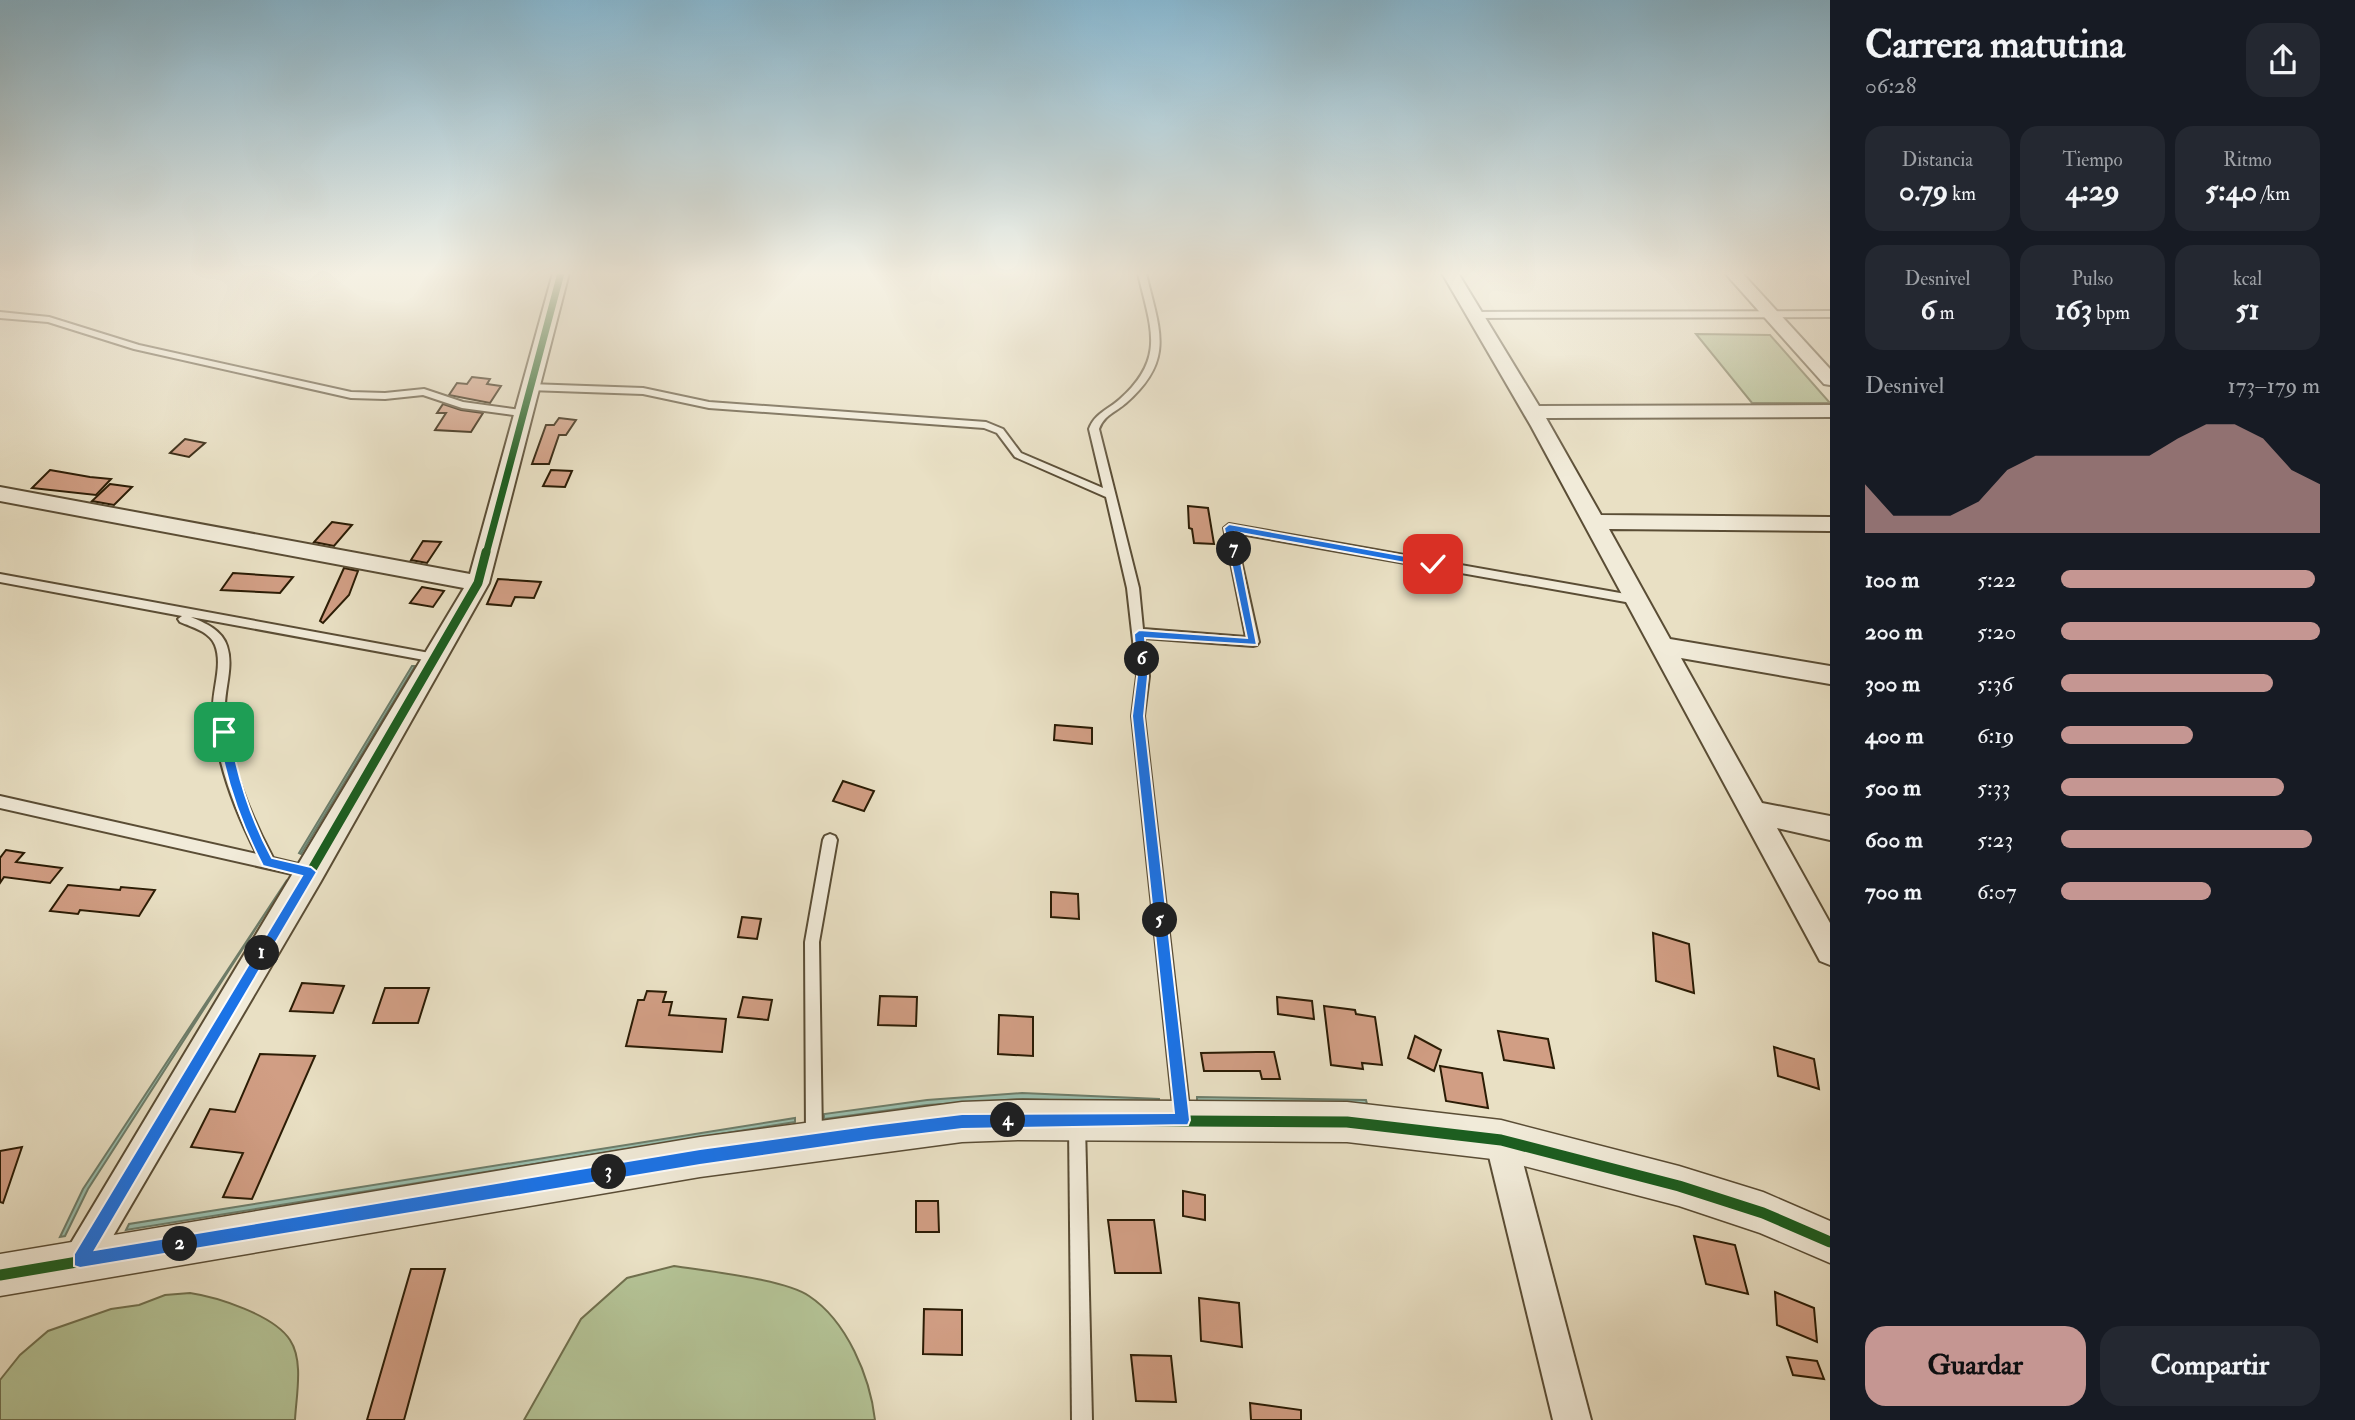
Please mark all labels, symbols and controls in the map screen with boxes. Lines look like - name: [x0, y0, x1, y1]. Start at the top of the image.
- text: Carrera matutina: [1865, 21, 2125, 69]
- button: share: [2246, 23, 2320, 97]
- text: 06:28: [1865, 71, 1917, 100]
- text: Distancia: [1902, 148, 1973, 172]
- text: Tiempo: [2062, 148, 2123, 172]
- text: Ritmo: [2223, 148, 2272, 172]
- text: 0.79: [1899, 172, 1948, 209]
- text: 4:29: [2065, 172, 2120, 209]
- text: 5:40: [2205, 172, 2257, 209]
- text: km: [1948, 182, 1976, 206]
- text: /km: [2257, 182, 2290, 206]
- text: Desnivel: [1905, 267, 1970, 291]
- text: Pulso: [2072, 267, 2113, 291]
- text: kcal: [2233, 267, 2262, 291]
- text: 6: [1921, 291, 1936, 328]
- text: 163: [2055, 291, 2092, 328]
- text: 51: [2236, 291, 2259, 328]
- text: m: [1936, 301, 1954, 325]
- text: bpm: [2092, 301, 2130, 325]
- text: Desnivel: [1865, 371, 1944, 400]
- text: 173–179 m: [2228, 371, 2320, 400]
- pin: 7: [1216, 532, 1252, 566]
- pin: [1403, 534, 1463, 594]
- text: 7: [1229, 536, 1238, 560]
- icon: check: [1414, 545, 1452, 583]
- text: 100 m: [1865, 565, 1919, 594]
- text: 5:22: [1977, 565, 2016, 594]
- text: 200 m: [1865, 617, 1923, 646]
- text: 5:20: [1977, 617, 2016, 646]
- pin: 6: [1124, 642, 1160, 676]
- text: 6: [1137, 646, 1146, 670]
- text: 300 m: [1865, 669, 1920, 698]
- text: 5:36: [1977, 669, 2013, 698]
- pin: [194, 702, 254, 762]
- icon: arrive: [205, 713, 243, 751]
- text: 400 m: [1865, 721, 1924, 750]
- text: 6:19: [1977, 721, 2014, 750]
- text: 500 m: [1865, 773, 1921, 802]
- text: 5:33: [1977, 773, 2010, 802]
- text: 600 m: [1865, 825, 1923, 854]
- text: 5:23: [1977, 825, 2013, 854]
- text: 700 m: [1865, 877, 1922, 906]
- text: 6:07: [1977, 877, 2017, 906]
- pin: 5: [1142, 902, 1178, 937]
- text: 5: [1155, 907, 1164, 931]
- pin: 1: [244, 936, 280, 970]
- text: 1: [258, 940, 265, 964]
- pin: 4: [990, 1102, 1026, 1138]
- text: 4: [1002, 1107, 1013, 1131]
- pin: 3: [592, 1154, 626, 1190]
- text: 3: [605, 1159, 612, 1183]
- pin: 2: [162, 1226, 198, 1262]
- text: 2: [175, 1231, 184, 1255]
- button: Guardar: [1865, 1326, 2086, 1406]
- button: Compartir: [2100, 1326, 2320, 1406]

